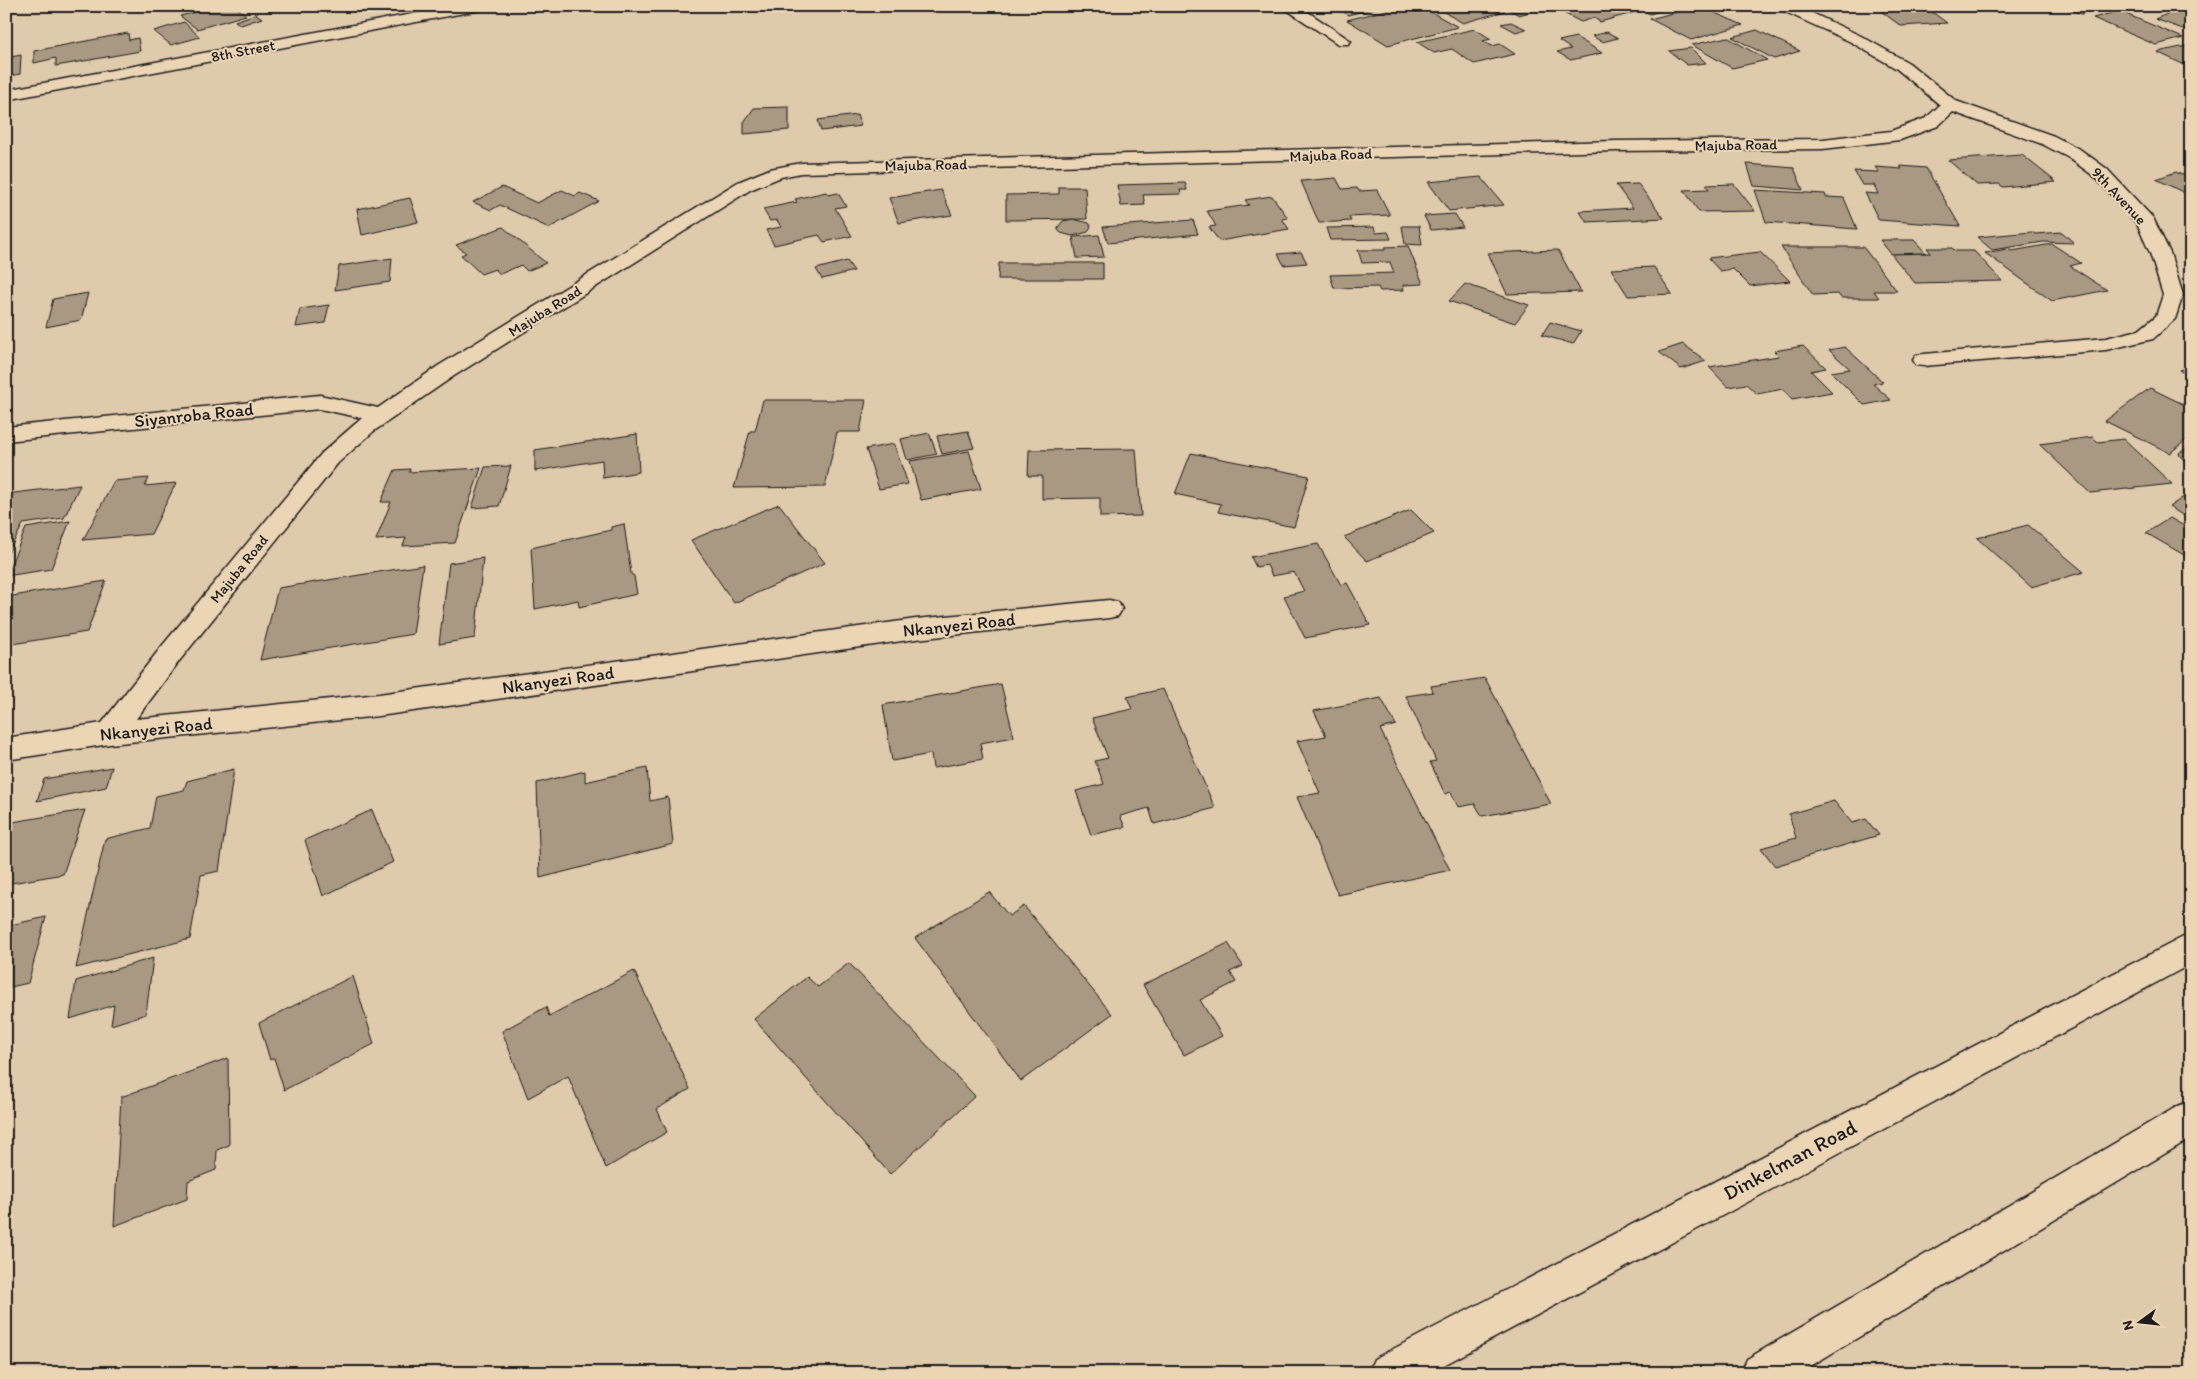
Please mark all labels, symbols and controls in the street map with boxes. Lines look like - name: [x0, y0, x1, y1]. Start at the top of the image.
- street label: 8th Street: [209, 36, 277, 66]
- street label: Majuba Road: [1695, 135, 1777, 155]
- street label: Majuba Road: [1289, 145, 1373, 165]
- street label: Majuba Road: [885, 155, 967, 175]
- street label: 9th Avenue: [2088, 163, 2150, 229]
- street label: Majuba Road: [505, 281, 585, 341]
- street label: Siyanroba Road: [133, 398, 255, 432]
- street label: Majuba Road: [206, 531, 272, 607]
- street label: Nkanyezi Road: [902, 608, 1017, 642]
- street label: Nkanyezi Road: [501, 661, 616, 699]
- street label: Nkanyezi Road: [99, 712, 214, 746]
- street label: Dinkelman Road: [1719, 1114, 1861, 1205]
- north arrow: [2114, 1296, 2164, 1346]
- text: N: [2118, 1318, 2137, 1332]

